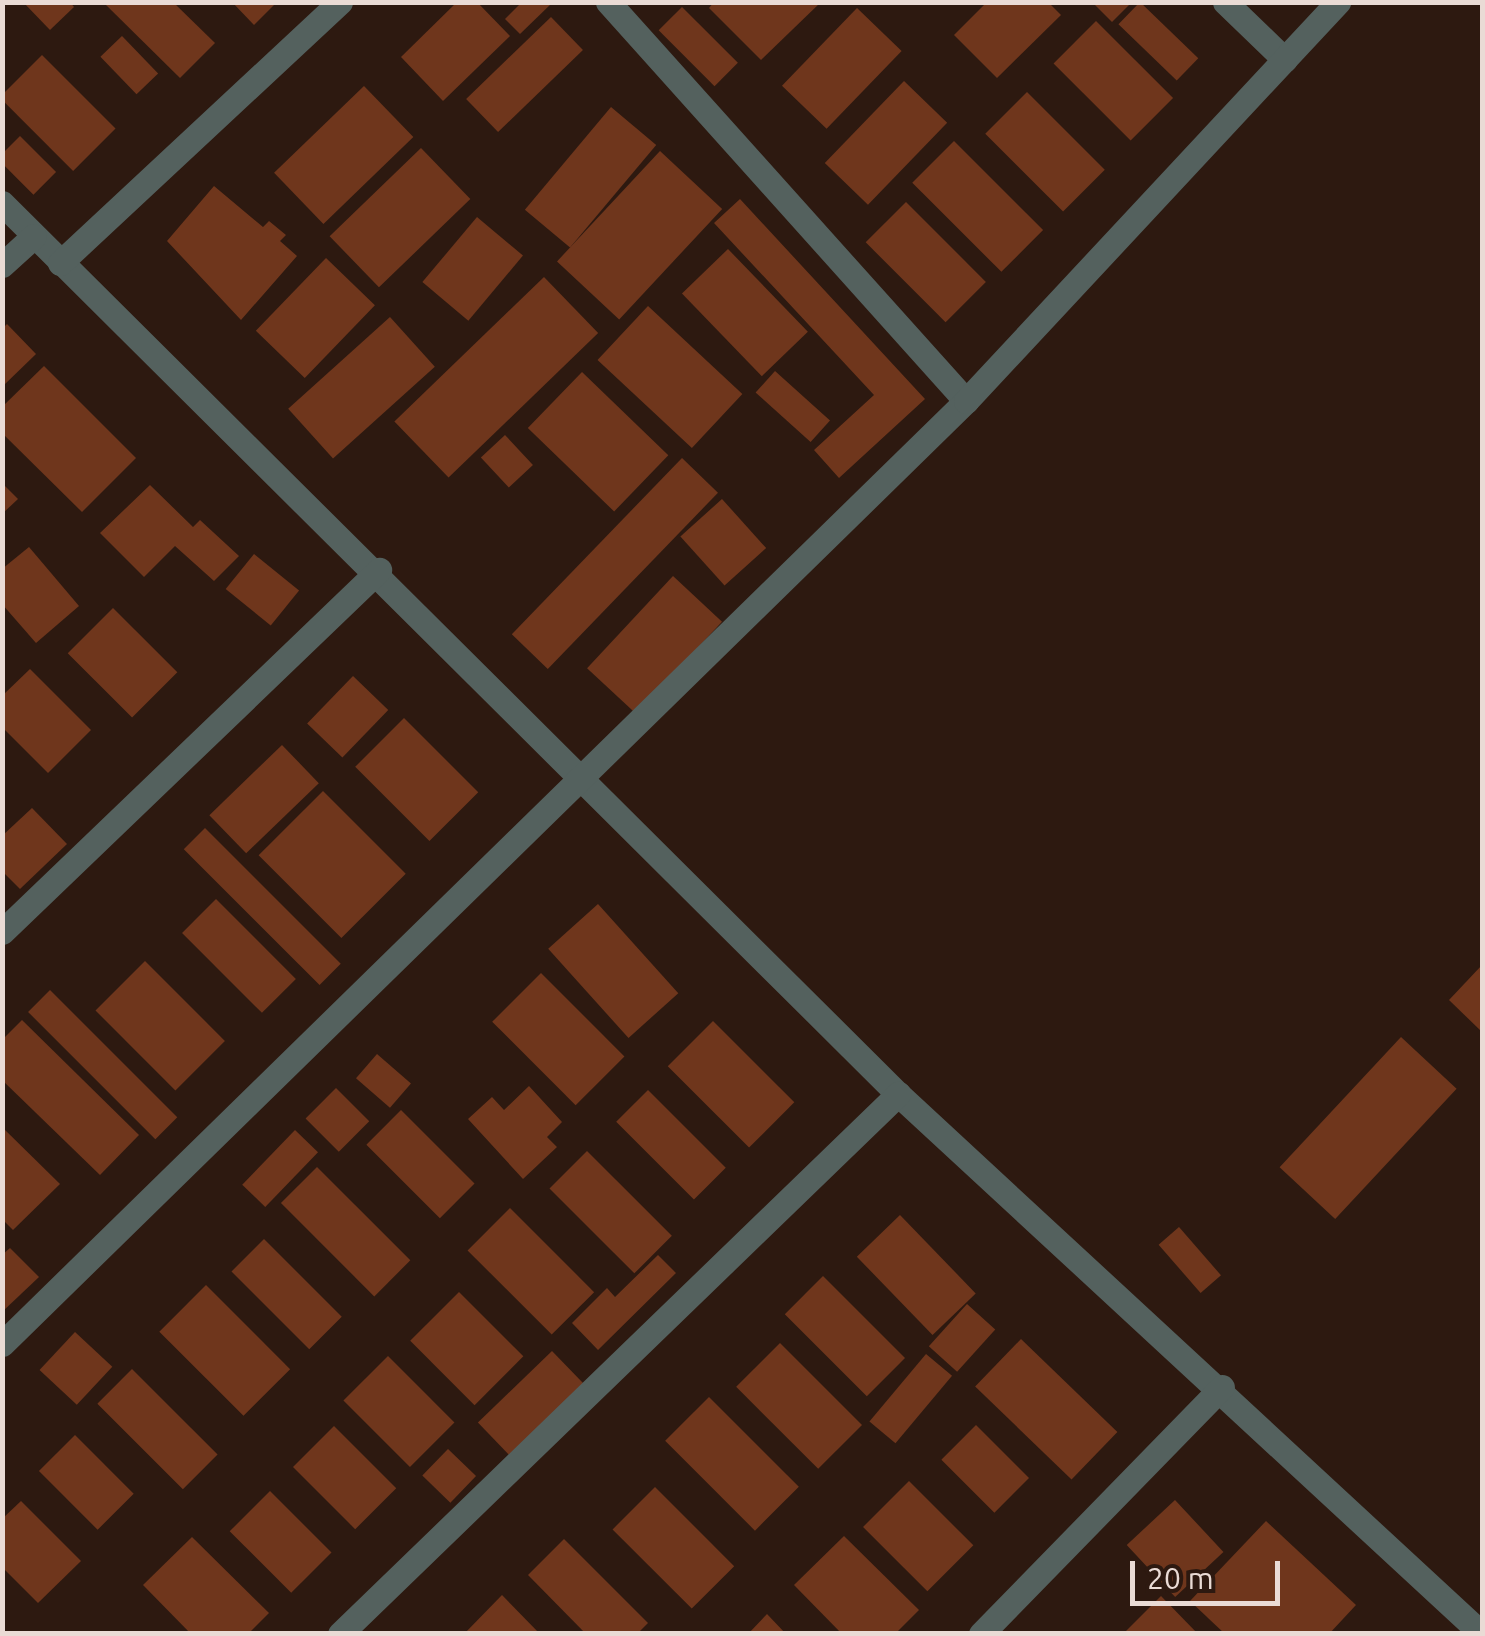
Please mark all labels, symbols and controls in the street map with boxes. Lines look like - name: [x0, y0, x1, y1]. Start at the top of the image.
- scale bar: [1135, 1541, 1285, 1603]
- text: 20 m: [1147, 1561, 1214, 1595]

